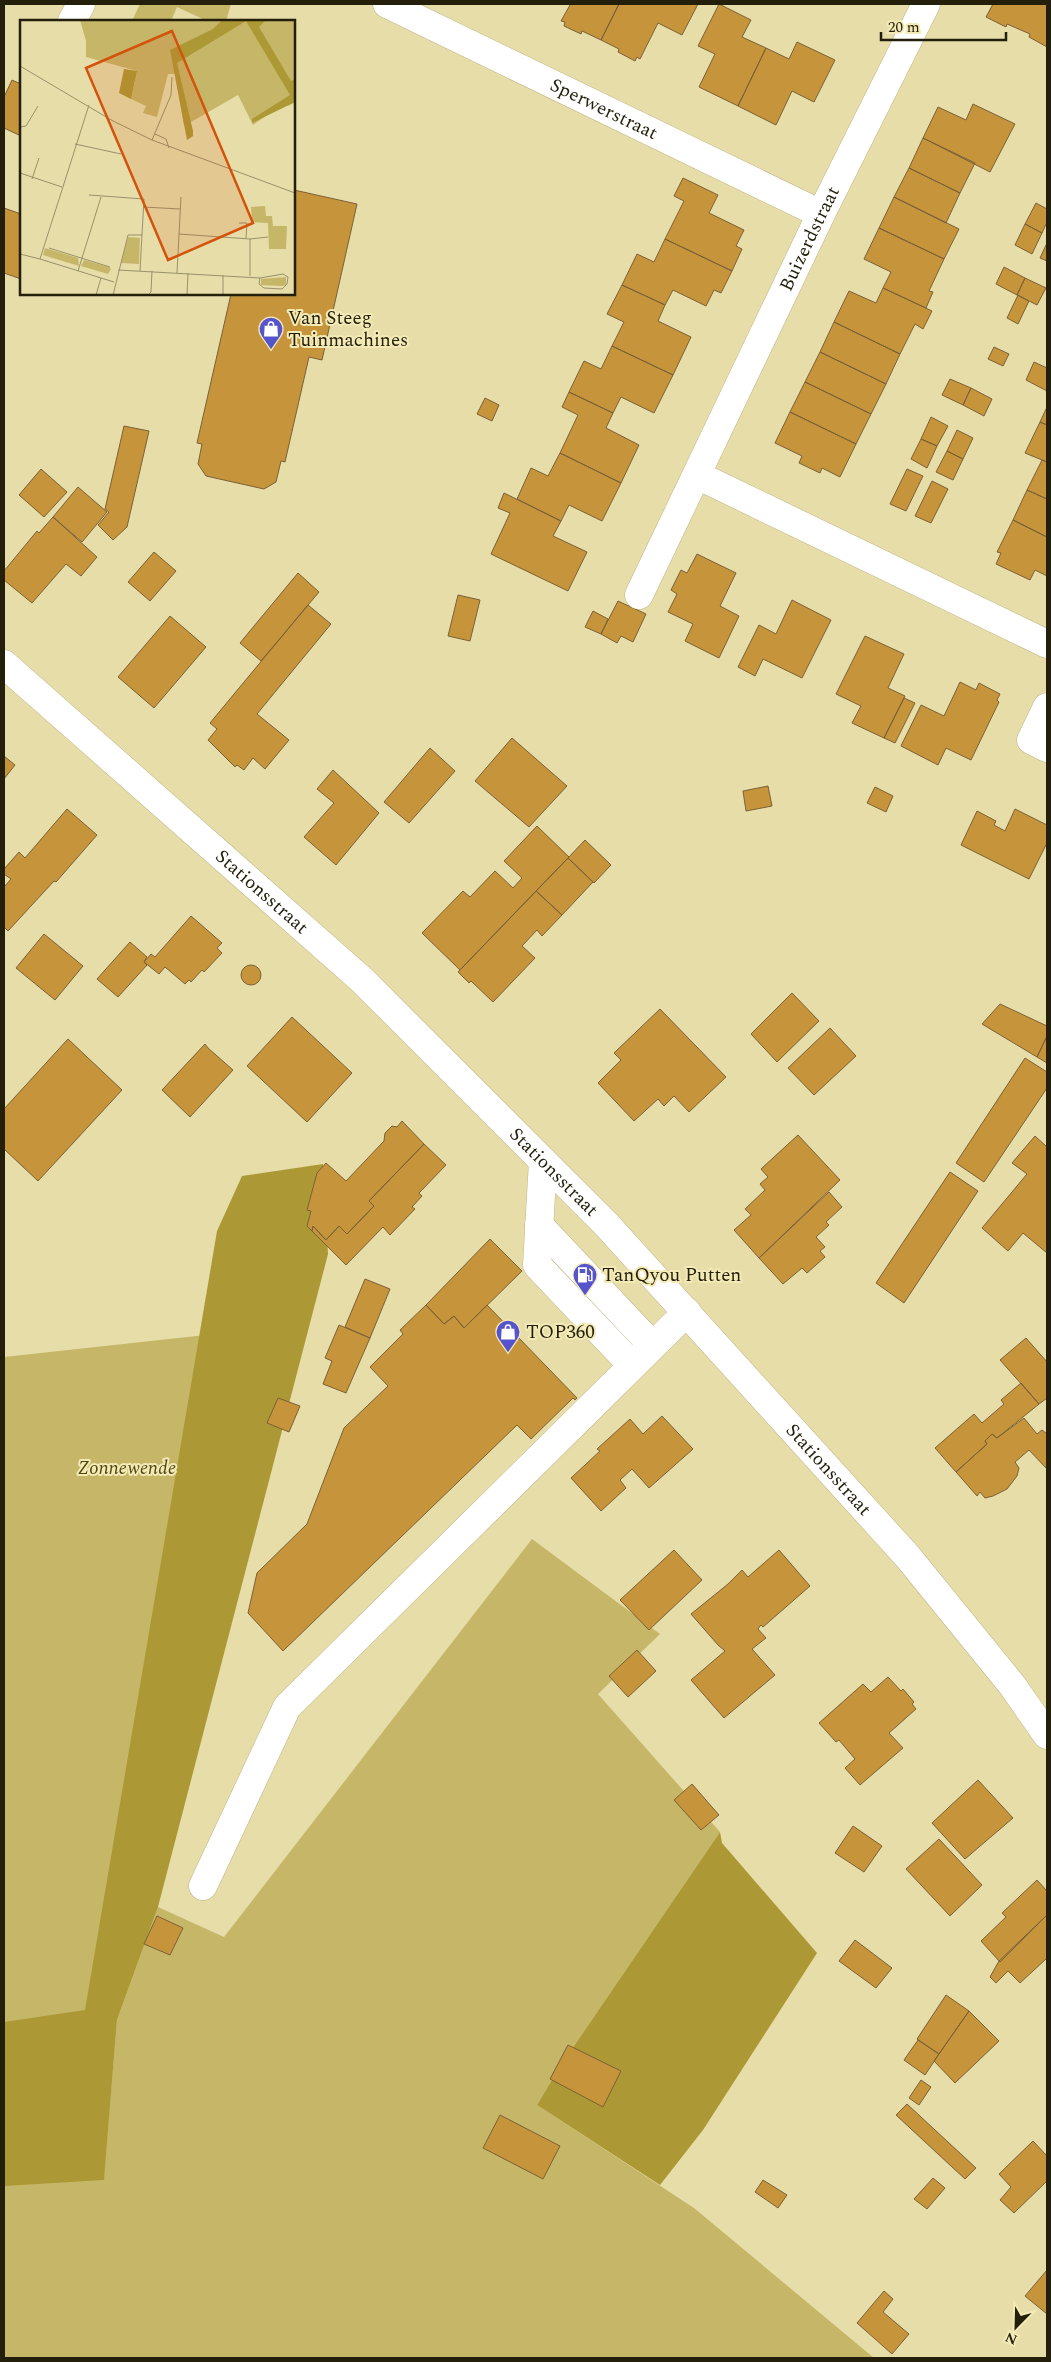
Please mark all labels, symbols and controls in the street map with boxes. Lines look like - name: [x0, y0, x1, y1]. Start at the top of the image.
- scale bar: [881, 10, 1006, 42]
- text: 20 m: [888, 16, 920, 39]
- inset map: [20, 20, 295, 295]
- street label: Sperwerstraat: [545, 70, 663, 148]
- street label: Buizerdstraat: [772, 181, 847, 296]
- place label: Van Steeg Tuinmachines: [288, 304, 408, 355]
- shop icon: Van Steeg Tuinmachines: [258, 316, 284, 350]
- street label: Stationsstraat: [209, 842, 315, 941]
- street label: Stationsstraat: [503, 1121, 606, 1224]
- place label: TanQyou Putten: [602, 1261, 741, 1290]
- fuel station icon: TanQyou Putten: [572, 1262, 598, 1296]
- place label: TOP360: [526, 1318, 595, 1347]
- shop icon: TOP360: [495, 1319, 521, 1353]
- street label: Stationsstraat: [779, 1417, 879, 1523]
- park label: Zonnewende: [78, 1454, 176, 1483]
- north arrow: [991, 2302, 1041, 2352]
- text: N: [1002, 2327, 1020, 2350]

